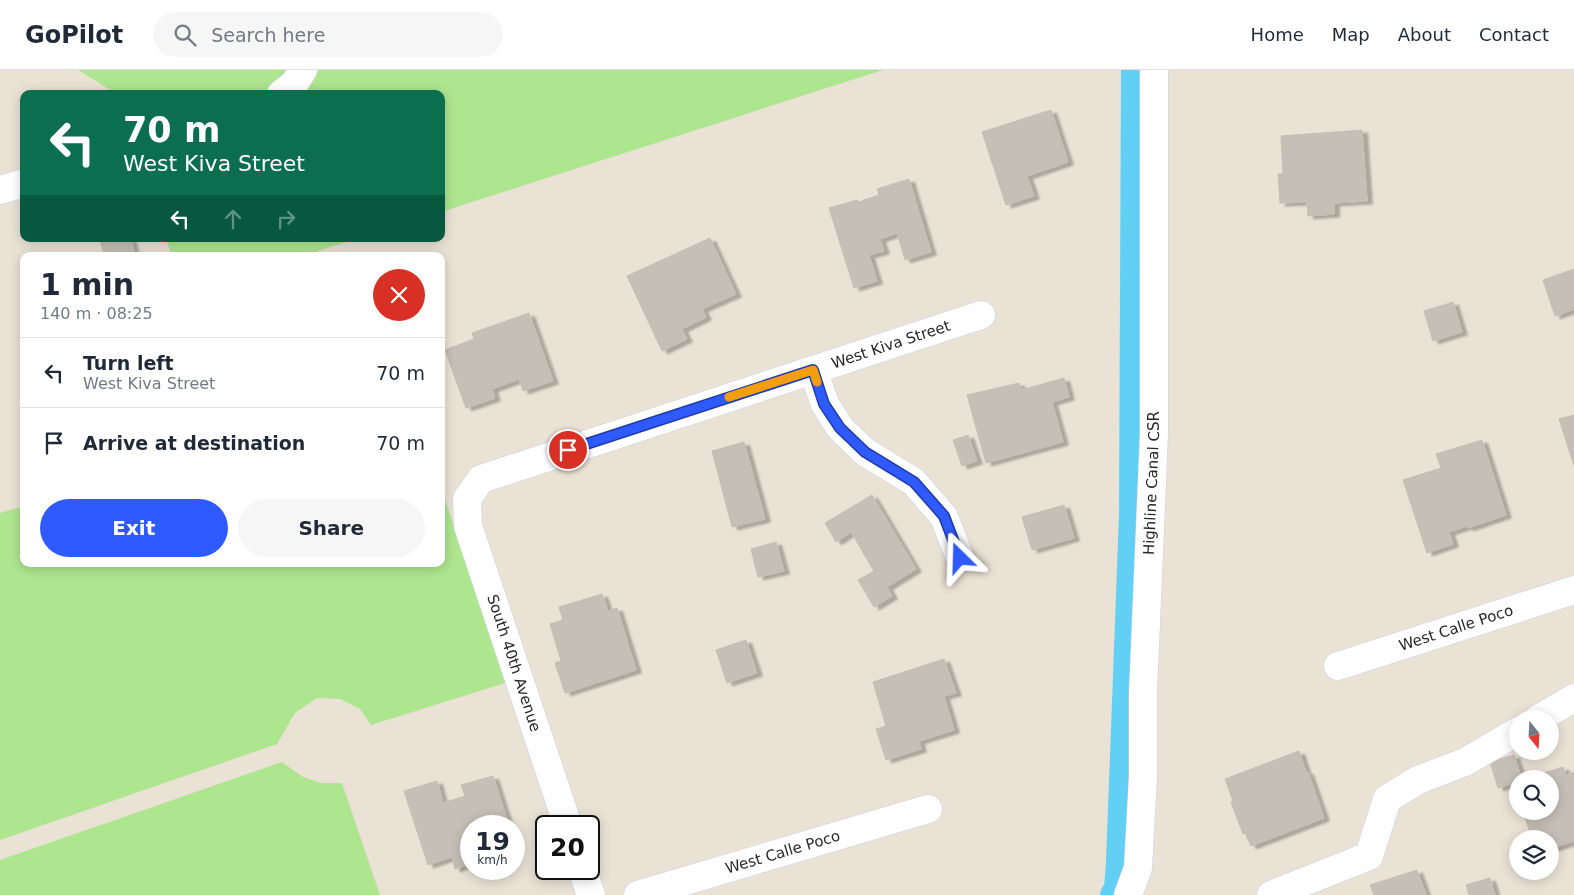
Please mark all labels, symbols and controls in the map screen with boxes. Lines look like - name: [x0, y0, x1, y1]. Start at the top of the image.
- search box: [153, 12, 503, 57]
- text: GoPilot: [25, 21, 123, 49]
- icon: search: [171, 21, 199, 49]
- text: Search here: [211, 24, 325, 46]
- text: Home: [1251, 24, 1304, 45]
- text: Map: [1332, 24, 1370, 45]
- text: About: [1398, 24, 1451, 45]
- text: Contact: [1479, 24, 1549, 45]
- icon: left: [40, 110, 105, 175]
- text: 70 m: [123, 110, 220, 150]
- text: West Kiva Street: [123, 151, 305, 176]
- icon: left: [166, 205, 194, 233]
- icon: ahead: [219, 205, 247, 233]
- icon: right: [272, 205, 300, 233]
- text: 1 min: [40, 267, 134, 302]
- button: close: [373, 269, 425, 321]
- text: 140 m · 08:25: [40, 304, 153, 323]
- street label: West Kiva Street: [829, 317, 953, 372]
- text: Turn left: [83, 352, 174, 374]
- icon: left: [40, 359, 68, 387]
- text: 70 m: [376, 362, 425, 384]
- text: West Kiva Street: [83, 374, 215, 393]
- street label: Highline Canal CSR: [1140, 411, 1163, 556]
- icon: arrive: [40, 429, 68, 457]
- pin: [547, 429, 589, 471]
- text: Arrive at destination: [83, 432, 305, 454]
- text: 70 m: [376, 432, 425, 454]
- icon: arrive: [554, 436, 582, 464]
- button: Exit: [40, 499, 228, 557]
- button: Share: [238, 499, 425, 557]
- position arrow: [933, 531, 985, 583]
- street label: South 40th Avenue: [483, 592, 545, 734]
- street label: West Calle Poco: [1397, 601, 1515, 655]
- north arrow: [1509, 710, 1559, 760]
- map controls: [1509, 710, 1559, 880]
- button: search: [1509, 770, 1559, 820]
- speed limit sign: 20: [535, 815, 600, 880]
- text: 19: [475, 827, 510, 856]
- street label: West Calle Poco: [723, 827, 842, 878]
- button: layers: [1509, 830, 1559, 880]
- text: km/h: [477, 853, 508, 867]

